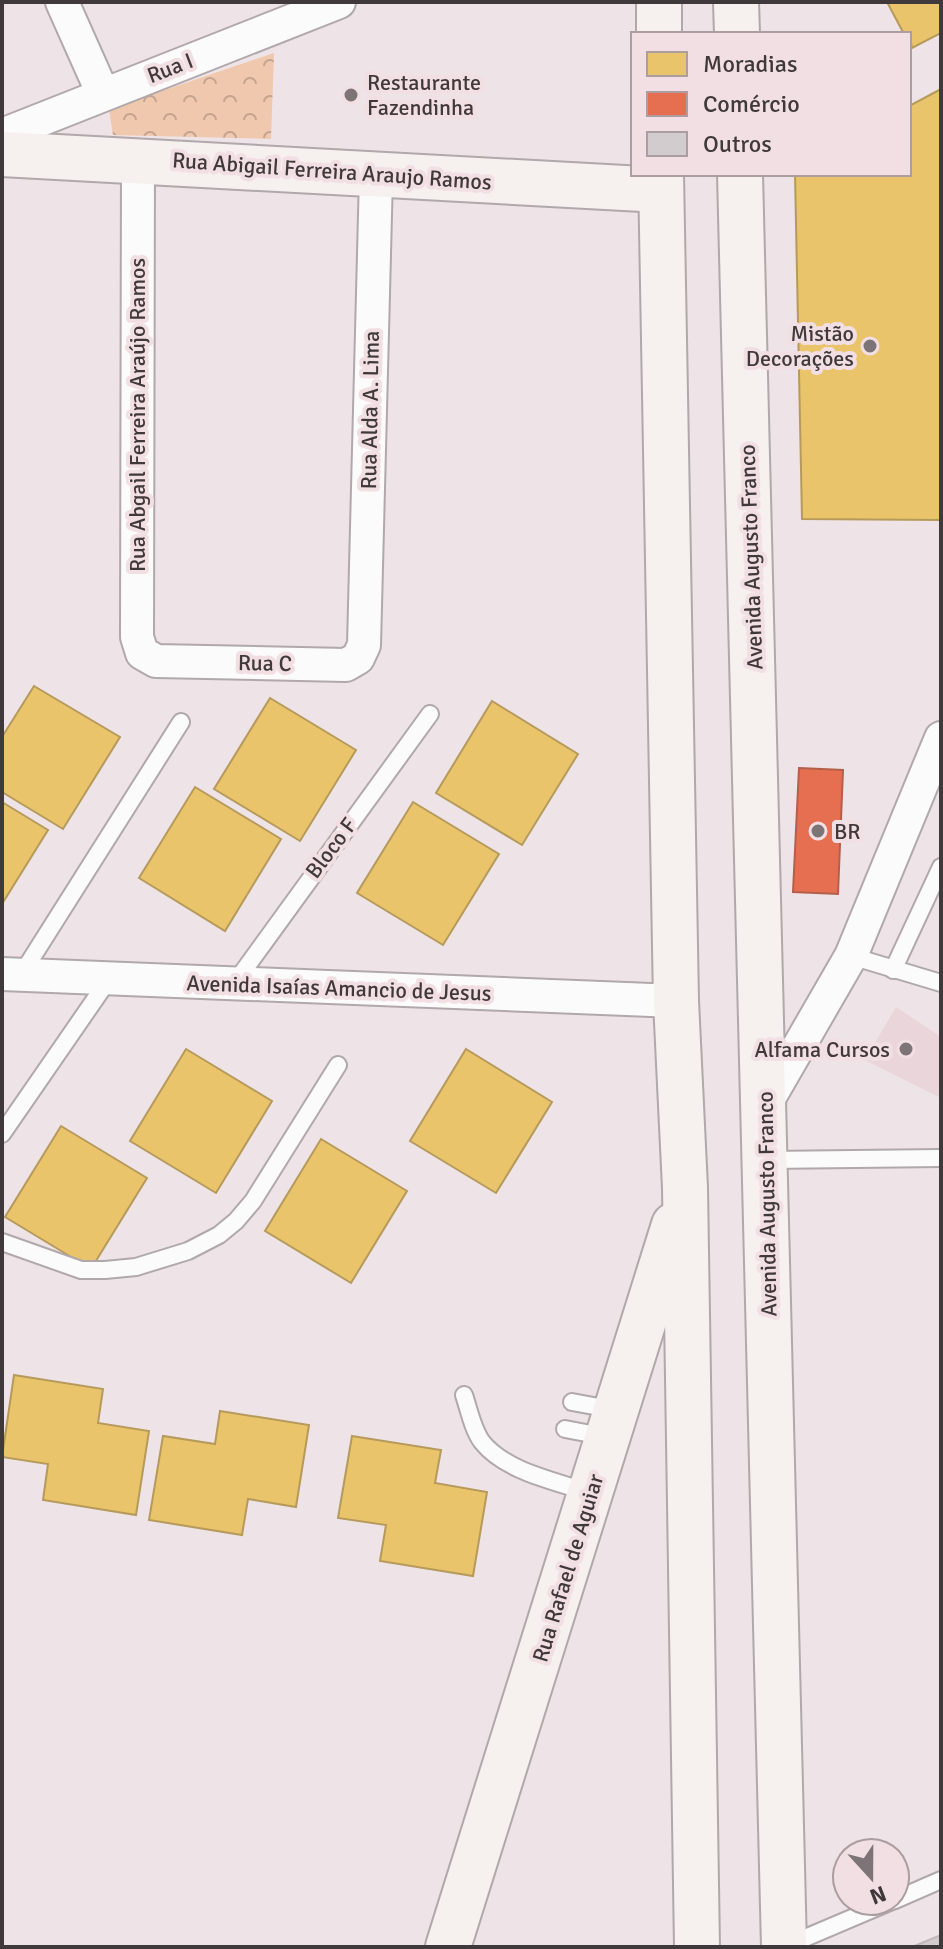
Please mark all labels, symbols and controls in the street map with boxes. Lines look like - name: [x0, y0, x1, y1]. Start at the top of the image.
- legend: [631, 32, 911, 176]
- street label: Rua I: [143, 47, 197, 89]
- text: Moradias: [703, 49, 797, 79]
- place label: Restaurante Fazendinha: [367, 69, 481, 121]
- marker: Restaurante Fazendinha: [342, 86, 360, 104]
- text: Comércio: [703, 89, 800, 119]
- text: Outros: [703, 129, 772, 159]
- street label: Rua Abigail Ferreira Araujo Ramos: [171, 146, 493, 196]
- street label: Rua Abgail Ferreira Araújo Ramos: [124, 258, 151, 572]
- place label: Mistão Decorações: [746, 320, 854, 372]
- street label: Rua Alda A. Lima: [355, 330, 385, 490]
- marker: Mistão Decorações: [861, 337, 879, 355]
- street label: Avenida Augusto Franco: [734, 444, 768, 670]
- street label: Rua C: [238, 649, 292, 677]
- street label: Bloco F: [299, 812, 363, 884]
- place label: BR: [834, 818, 861, 845]
- marker: BR: [809, 822, 827, 840]
- street label: Avenida Isaías Amancio de Jesus: [186, 969, 492, 1007]
- place label: Alfama Cursos: [754, 1036, 890, 1063]
- marker: Alfama Cursos: [897, 1040, 915, 1058]
- street label: Avenida Augusto Franco: [752, 1091, 782, 1317]
- street label: Rua Rafael de Aguiar: [527, 1471, 609, 1665]
- north arrow: [831, 1837, 911, 1917]
- text: N: [866, 1880, 890, 1911]

